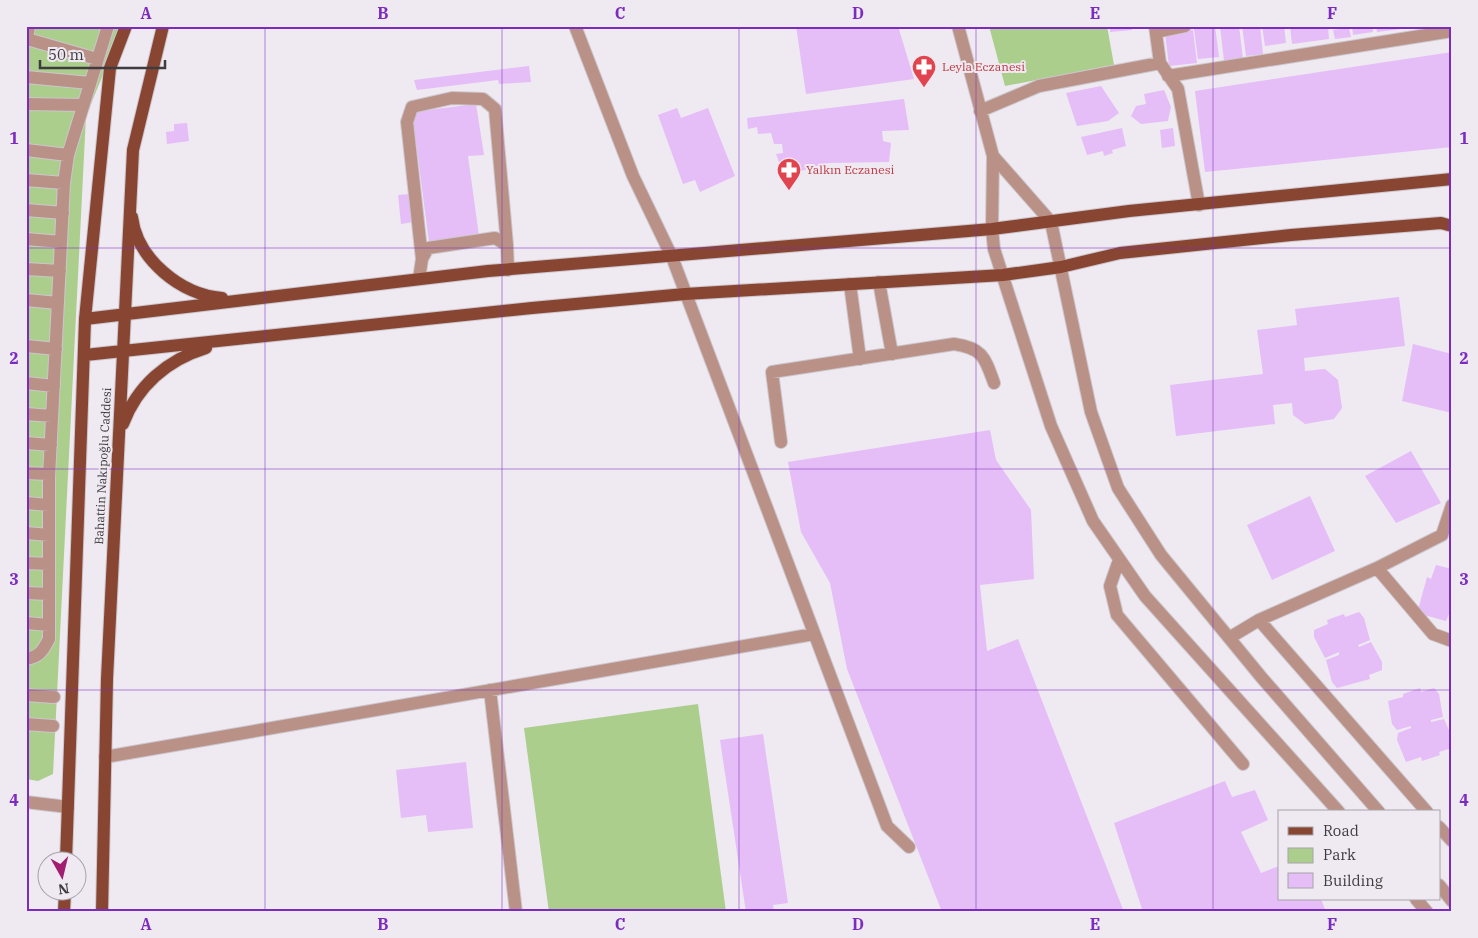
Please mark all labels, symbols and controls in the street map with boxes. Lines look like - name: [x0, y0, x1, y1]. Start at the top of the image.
- text: A: [140, 3, 152, 23]
- text: B: [377, 3, 389, 23]
- text: C: [615, 3, 625, 23]
- text: D: [852, 3, 864, 23]
- text: E: [1090, 3, 1100, 23]
- text: F: [1327, 3, 1337, 23]
- scale bar: [40, 38, 165, 70]
- text: 50 m: [48, 45, 84, 64]
- pharmacy icon: Leyla Eczanesi: [911, 54, 937, 88]
- place label: Leyla Eczanesi: [942, 59, 1025, 74]
- text: 1: [9, 128, 19, 148]
- text: 1: [1459, 128, 1469, 148]
- pharmacy icon: Yalkın Eczanesi: [776, 157, 802, 191]
- place label: Yalkın Eczanesi: [806, 162, 895, 177]
- text: 2: [9, 348, 19, 368]
- text: 2: [1459, 348, 1469, 368]
- street label: Bahattin Nakıpoğlu Caddesi: [91, 387, 114, 545]
- text: 3: [9, 569, 19, 589]
- text: 3: [1459, 569, 1469, 589]
- text: 4: [9, 790, 19, 810]
- text: 4: [1459, 790, 1469, 810]
- legend: [1278, 810, 1440, 900]
- text: Road: [1323, 821, 1359, 840]
- text: Park: [1323, 845, 1356, 864]
- north arrow: [38, 850, 88, 900]
- text: Building: [1323, 871, 1383, 890]
- text: N: [57, 879, 71, 899]
- text: A: [140, 914, 152, 934]
- text: B: [377, 914, 389, 934]
- text: C: [615, 914, 625, 934]
- text: D: [852, 914, 864, 934]
- text: E: [1090, 914, 1100, 934]
- text: F: [1327, 914, 1337, 934]

